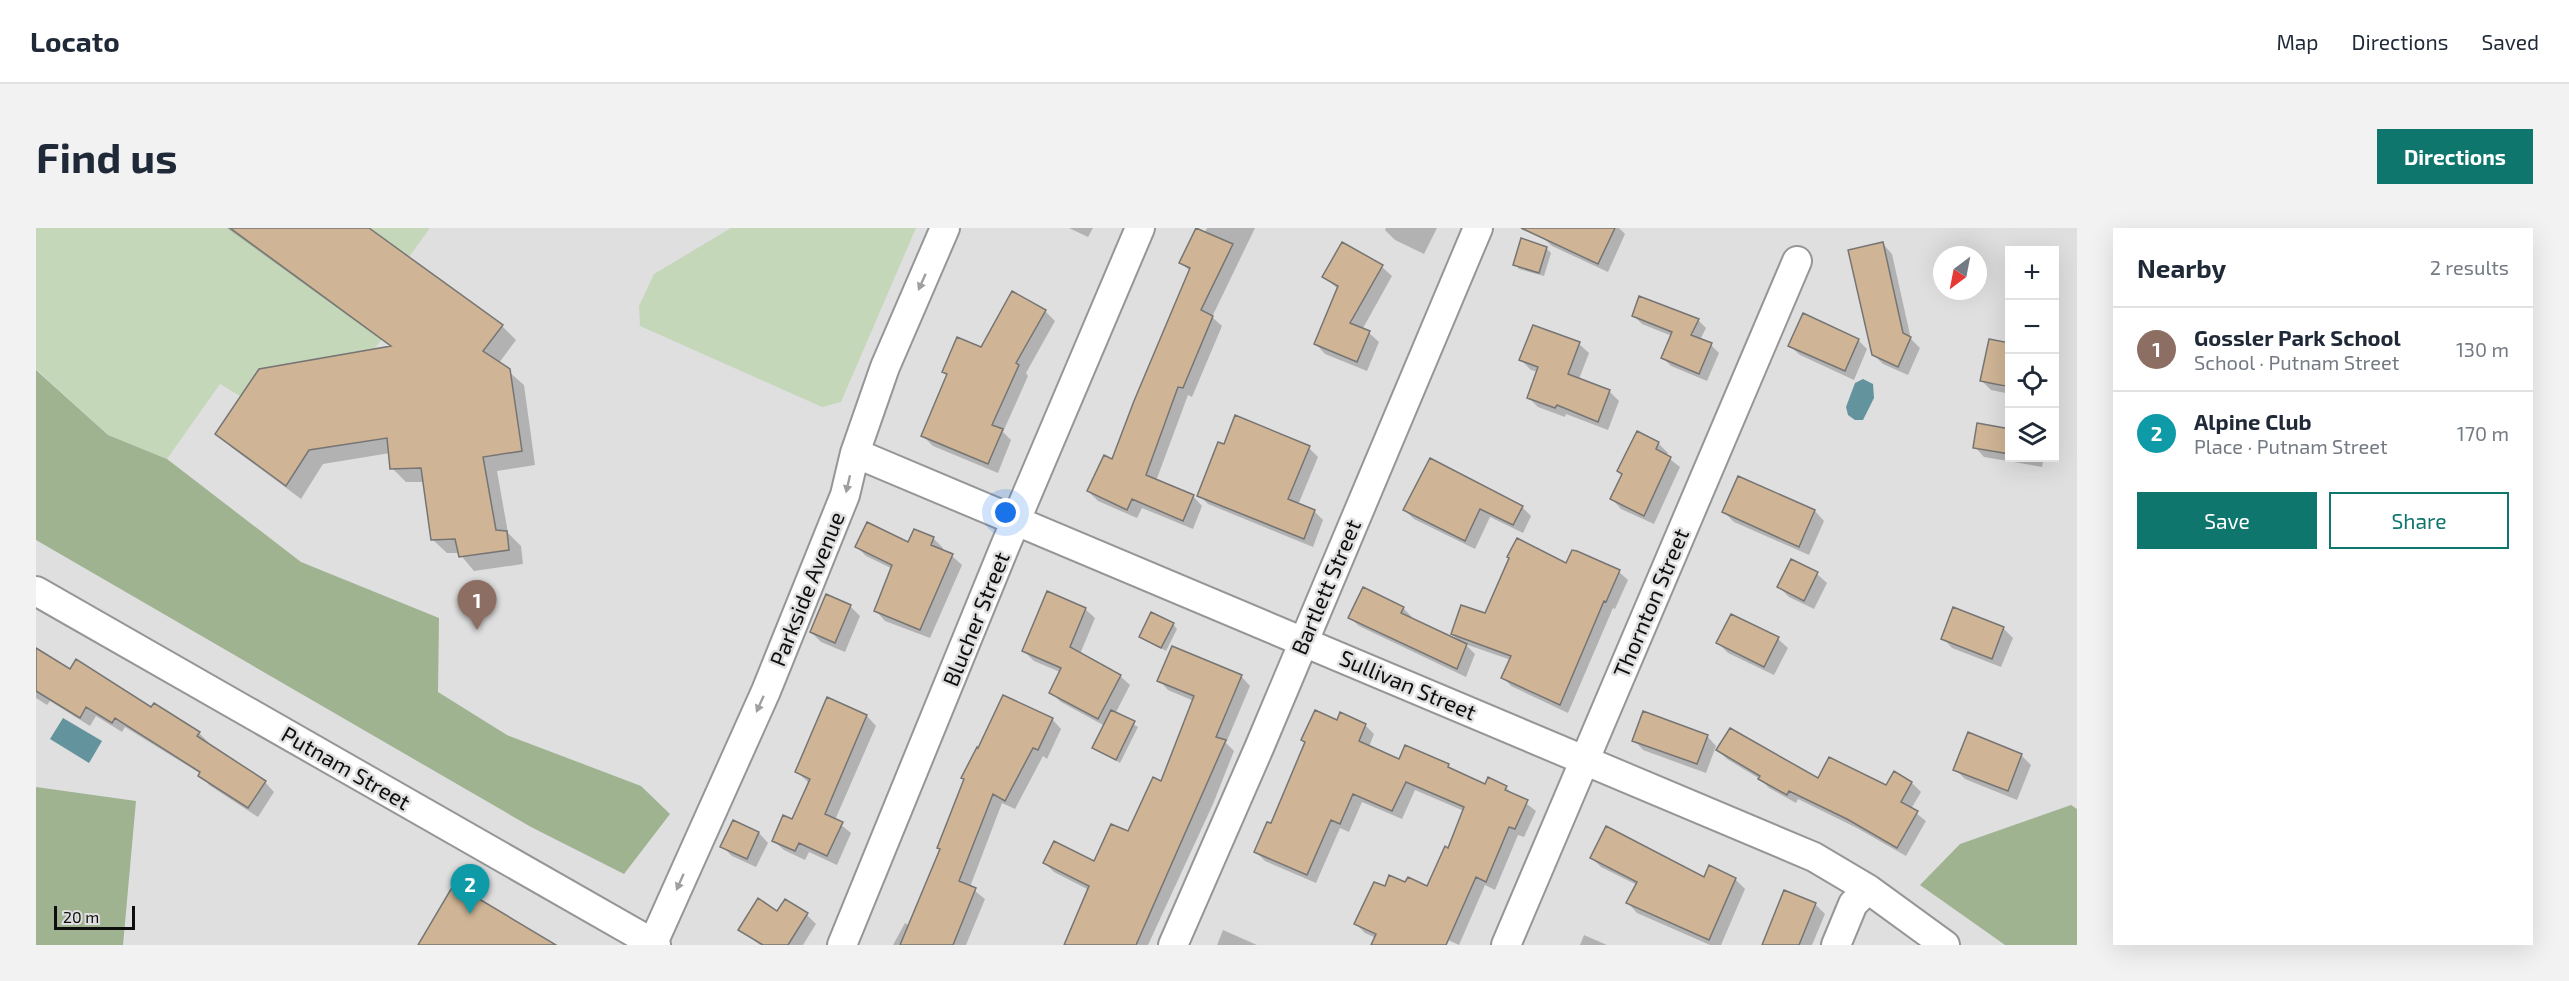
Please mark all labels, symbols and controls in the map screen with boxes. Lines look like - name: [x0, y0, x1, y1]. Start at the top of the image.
- text: Locato: [30, 24, 120, 58]
- text: Map: [2276, 29, 2319, 54]
- text: Directions: [2352, 29, 2448, 54]
- text: Saved: [2481, 29, 2539, 54]
- button: Directions: [2377, 129, 2533, 184]
- text: Find us: [36, 131, 178, 181]
- north arrow: [1933, 246, 1987, 300]
- map controls: [2005, 246, 2059, 462]
- button: +: [2005, 246, 2059, 300]
- text: Nearby: [2137, 252, 2226, 283]
- text: 2 results: [2430, 255, 2509, 279]
- one-way arrow: [917, 273, 927, 291]
- button: −: [2005, 300, 2059, 354]
- text: Gossler Park School: [2194, 324, 2401, 350]
- text: 1: [2152, 337, 2161, 361]
- text: 130 m: [2456, 337, 2509, 361]
- text: School · Putnam Street: [2194, 350, 2399, 374]
- button: locate: [2005, 354, 2059, 408]
- button: layers: [2005, 408, 2059, 462]
- text: Alpine Club: [2194, 408, 2312, 434]
- text: 2: [2151, 421, 2162, 445]
- text: 170 m: [2457, 421, 2509, 445]
- text: Place · Putnam Street: [2194, 434, 2388, 458]
- one-way arrow: [843, 475, 852, 494]
- button: Save: [2137, 492, 2317, 549]
- button: Share: [2329, 492, 2509, 549]
- your location: [991, 498, 1020, 527]
- street label: Parkside Avenue: [763, 508, 849, 670]
- street label: Bartlett Street: [1285, 515, 1365, 658]
- street label: Thornton Street: [1607, 524, 1693, 681]
- street label: Blucher Street: [936, 548, 1014, 690]
- pin: 1: [458, 580, 496, 630]
- street label: Sullivan Street: [1336, 644, 1481, 725]
- one-way arrow: [755, 695, 764, 713]
- street label: Putnam Street: [278, 720, 415, 814]
- pin: 2: [450, 864, 490, 914]
- one-way arrow: [675, 873, 685, 891]
- scale bar: [54, 903, 135, 930]
- text: 20 m: [63, 907, 99, 926]

